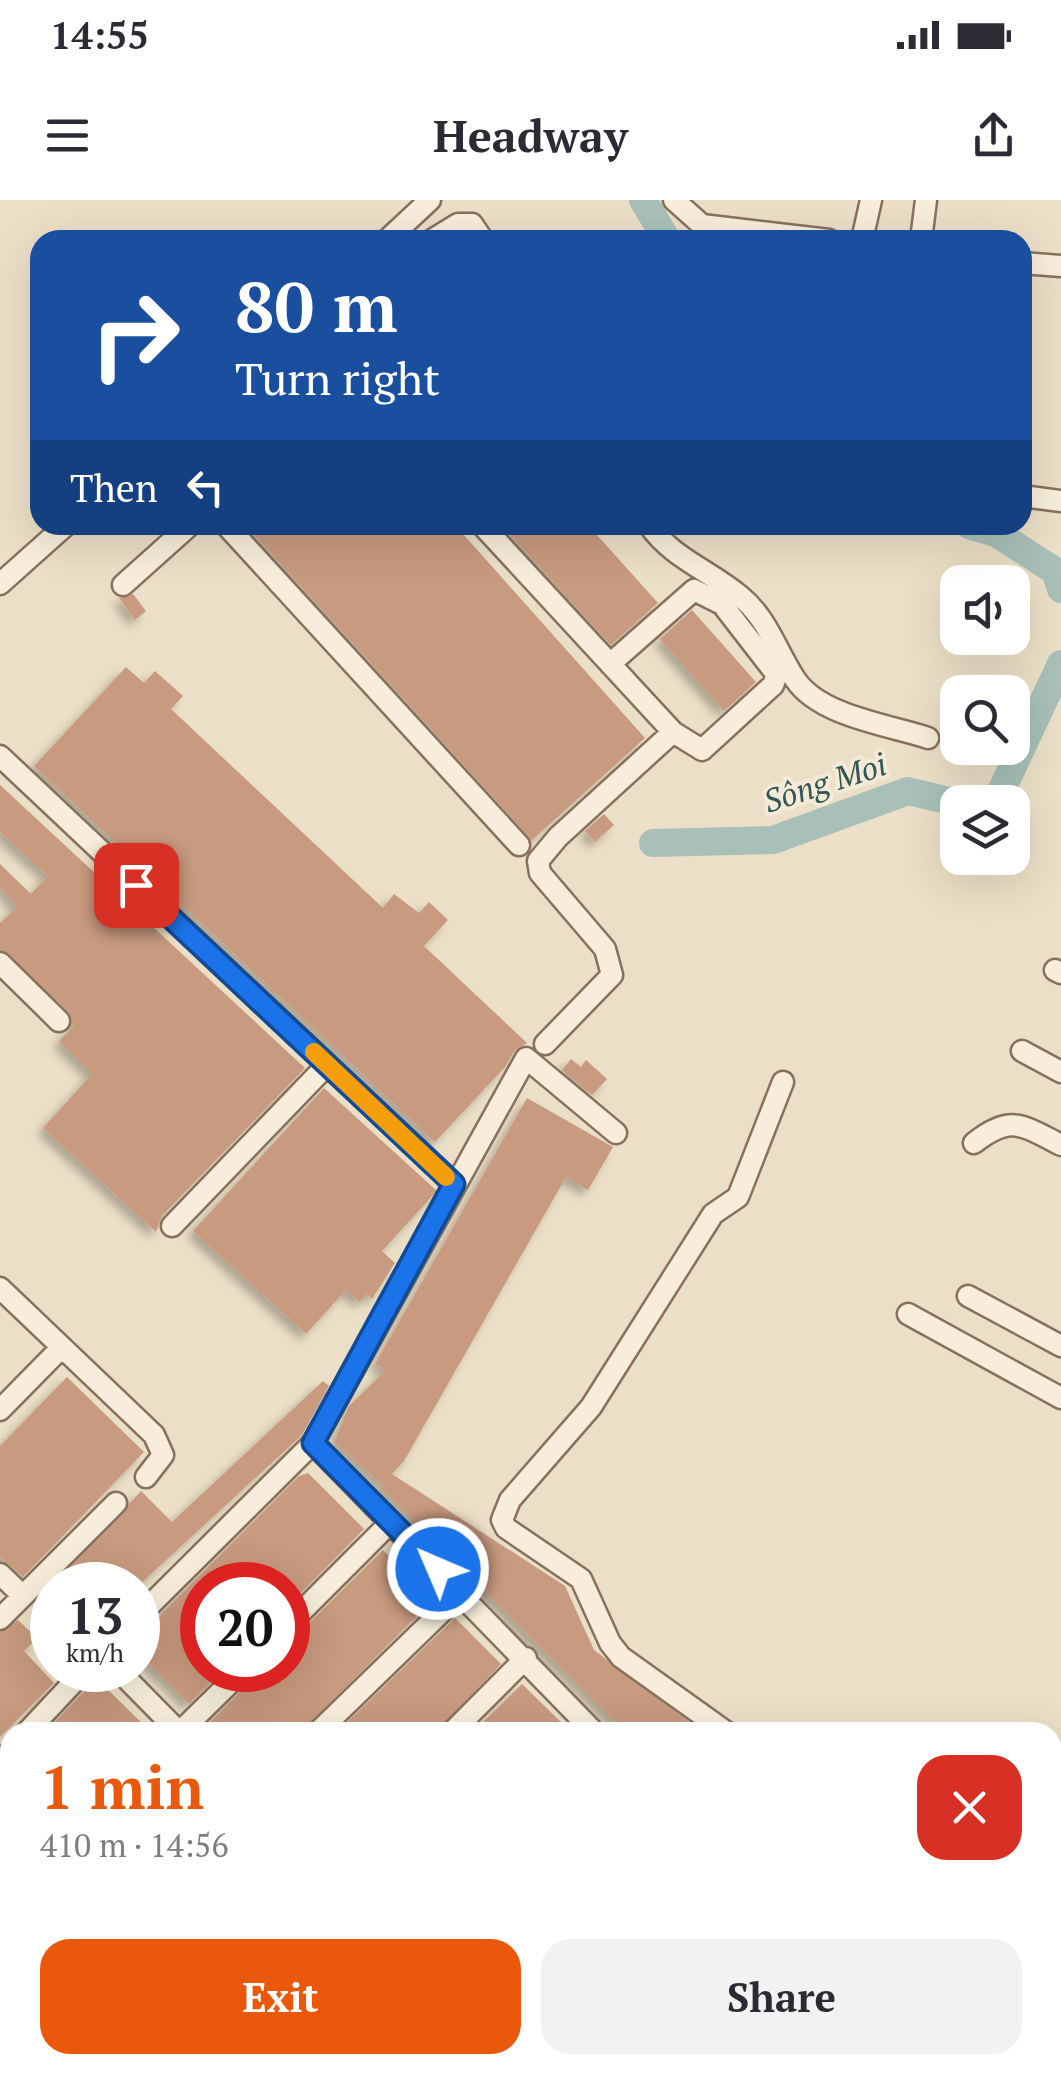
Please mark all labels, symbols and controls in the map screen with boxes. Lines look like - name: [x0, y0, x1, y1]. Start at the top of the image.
- text: 14:55: [50, 10, 149, 60]
- text: Headway: [433, 105, 628, 165]
- icon: menu: [40, 108, 95, 163]
- icon: share: [966, 108, 1021, 163]
- text: 80 m: [235, 259, 398, 352]
- icon: right: [70, 270, 200, 400]
- text: Turn right: [235, 348, 440, 408]
- icon: left: [178, 460, 233, 515]
- text: Then: [70, 463, 158, 513]
- map controls: [940, 565, 1030, 875]
- button: sound: [940, 565, 1030, 655]
- button: search: [940, 675, 1030, 765]
- water label: Sông Moi: [758, 742, 892, 822]
- button: layers: [940, 785, 1030, 875]
- pin: [94, 843, 179, 928]
- icon: arrive: [109, 858, 164, 913]
- position arrow: [386, 1517, 490, 1621]
- speed limit sign: 20: [180, 1562, 310, 1692]
- text: 13: [67, 1582, 123, 1648]
- text: km/h: [66, 1636, 124, 1669]
- text: 1 min: [40, 1747, 204, 1826]
- button: close: [917, 1755, 1022, 1860]
- text: 410 m · 14:56: [40, 1824, 228, 1866]
- button: Exit: [40, 1939, 521, 2054]
- button: Share: [541, 1939, 1022, 2054]

